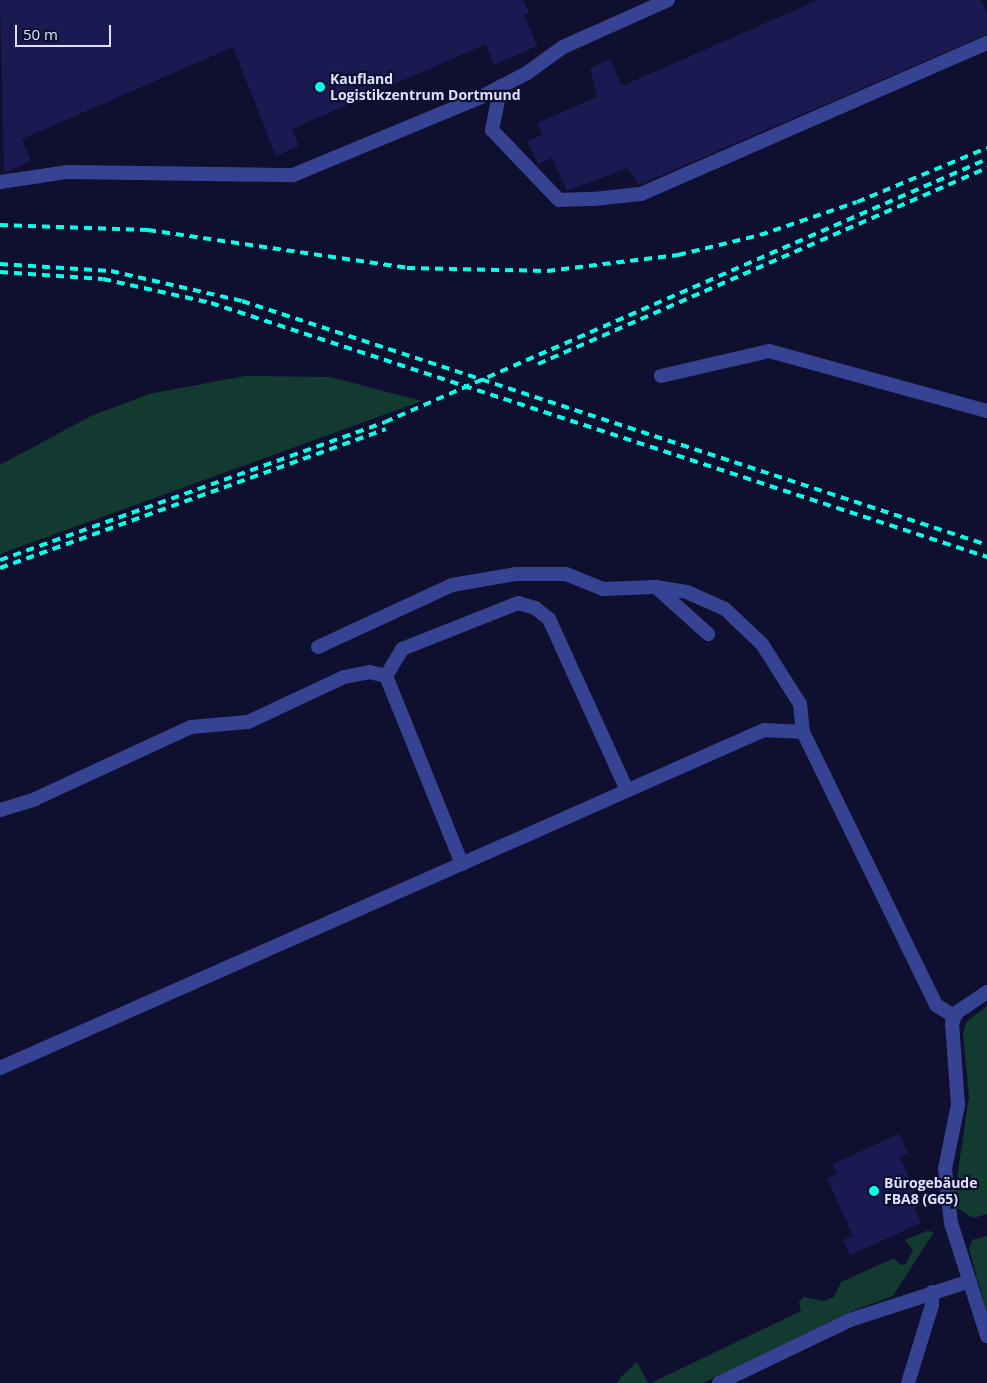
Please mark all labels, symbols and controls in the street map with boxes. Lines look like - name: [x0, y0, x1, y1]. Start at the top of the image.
- scale bar: [18, 15, 114, 47]
- text: 50 m: [23, 24, 58, 44]
- place label: Kaufland Logistikzentrum Dortmund: [330, 71, 521, 104]
- marker: Kaufland Logistikzentrum Dortmund: [314, 81, 326, 93]
- place label: Bürogebäude FBA8 (G65): [884, 1175, 977, 1208]
- marker: Bürogebäude FBA8 (G65): [868, 1185, 880, 1197]

